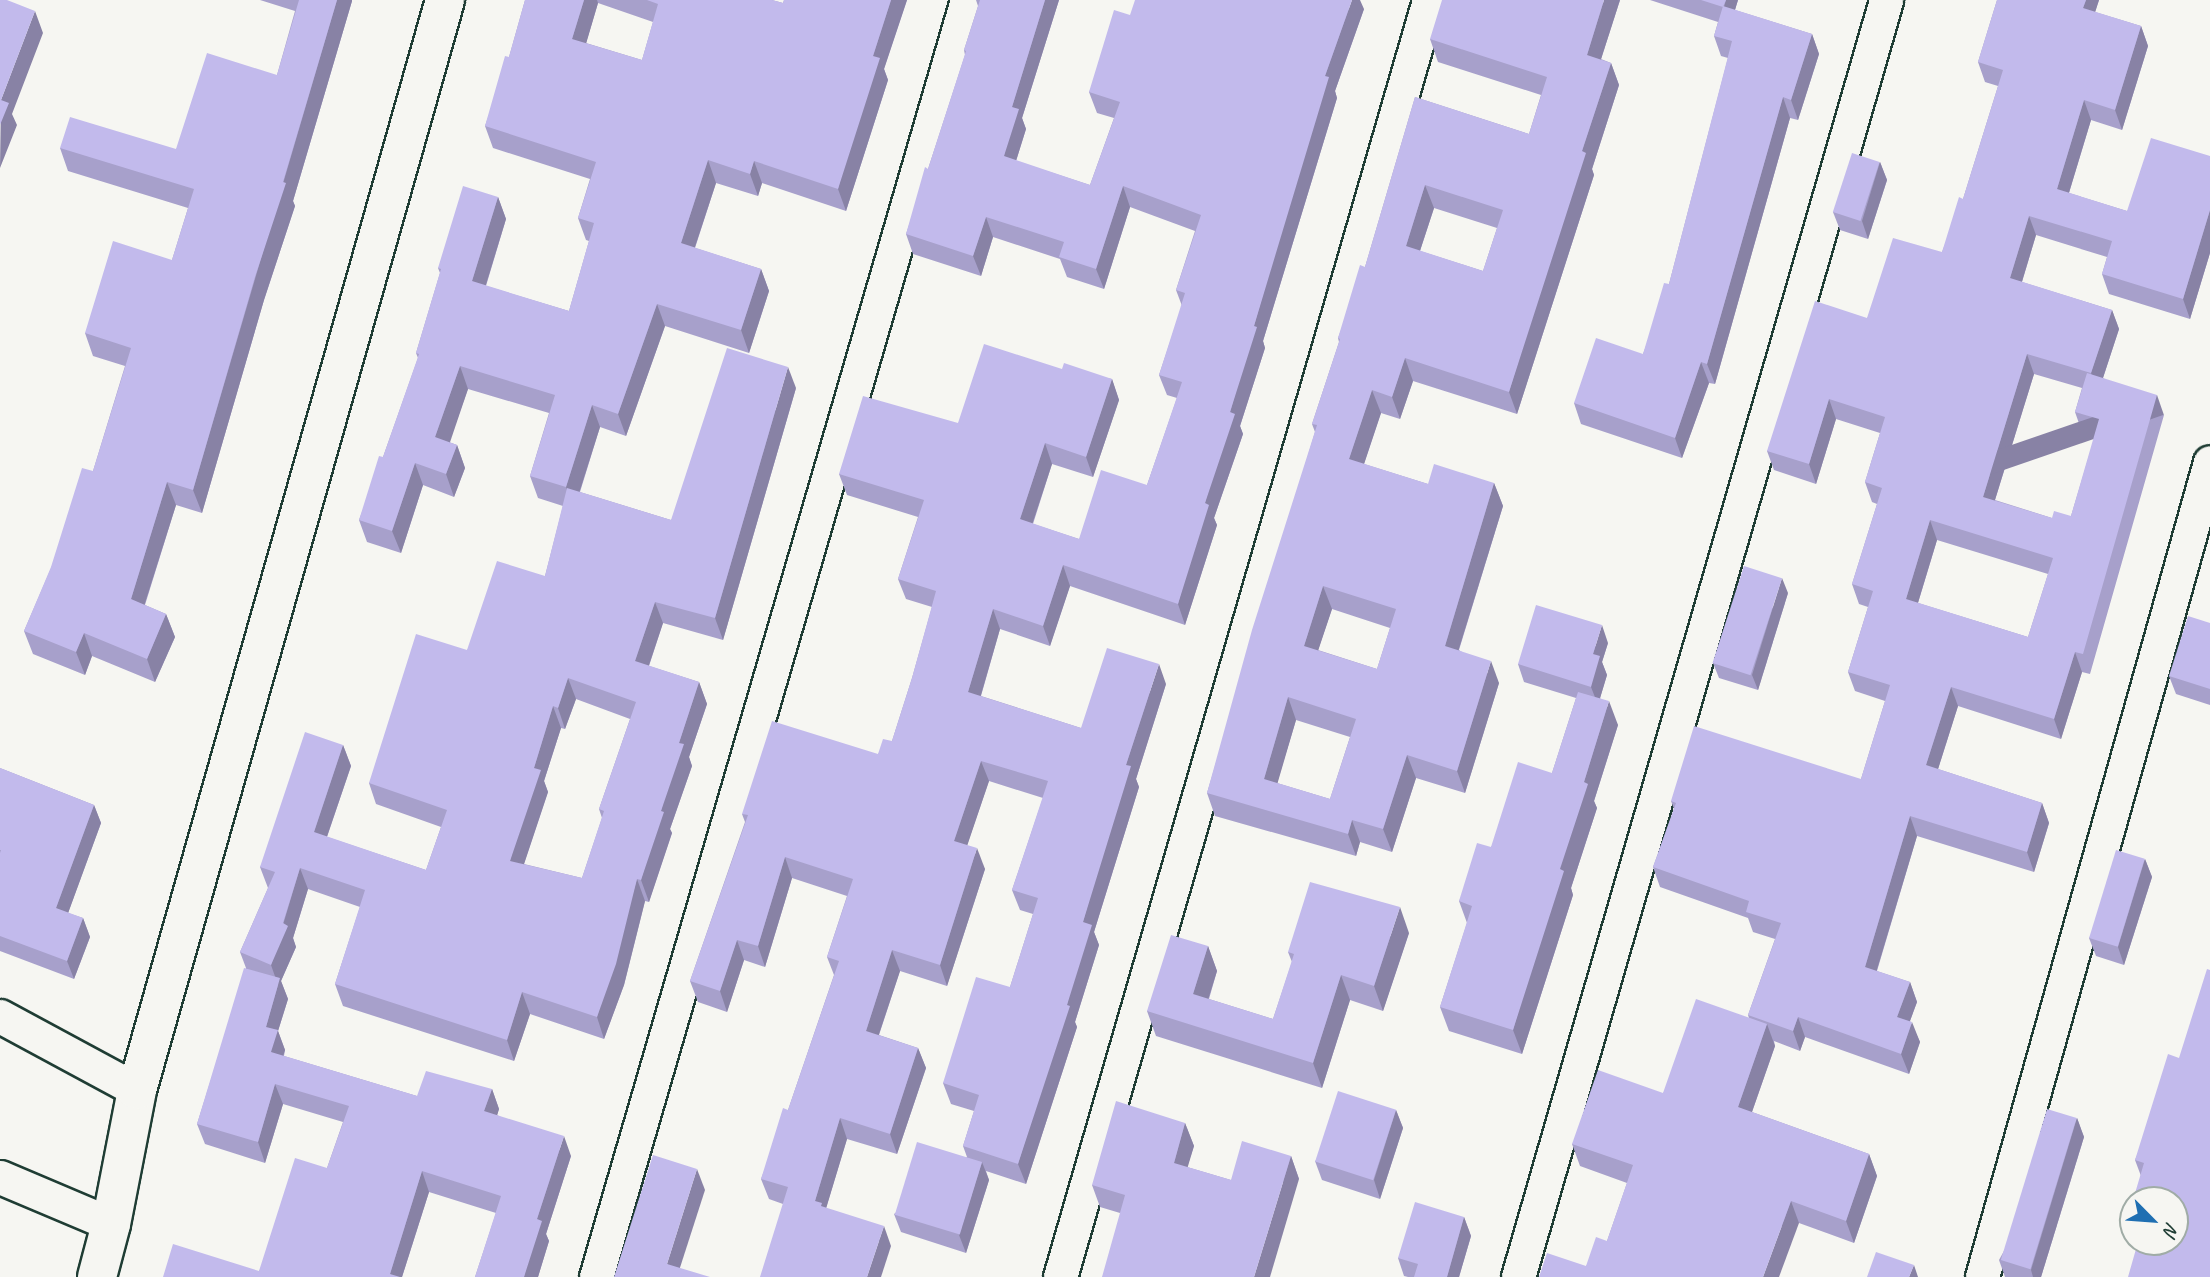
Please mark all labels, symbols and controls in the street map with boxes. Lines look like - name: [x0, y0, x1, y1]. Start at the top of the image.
- north arrow: [2119, 1186, 2189, 1256]
- text: N: [2158, 1219, 2185, 1239]

